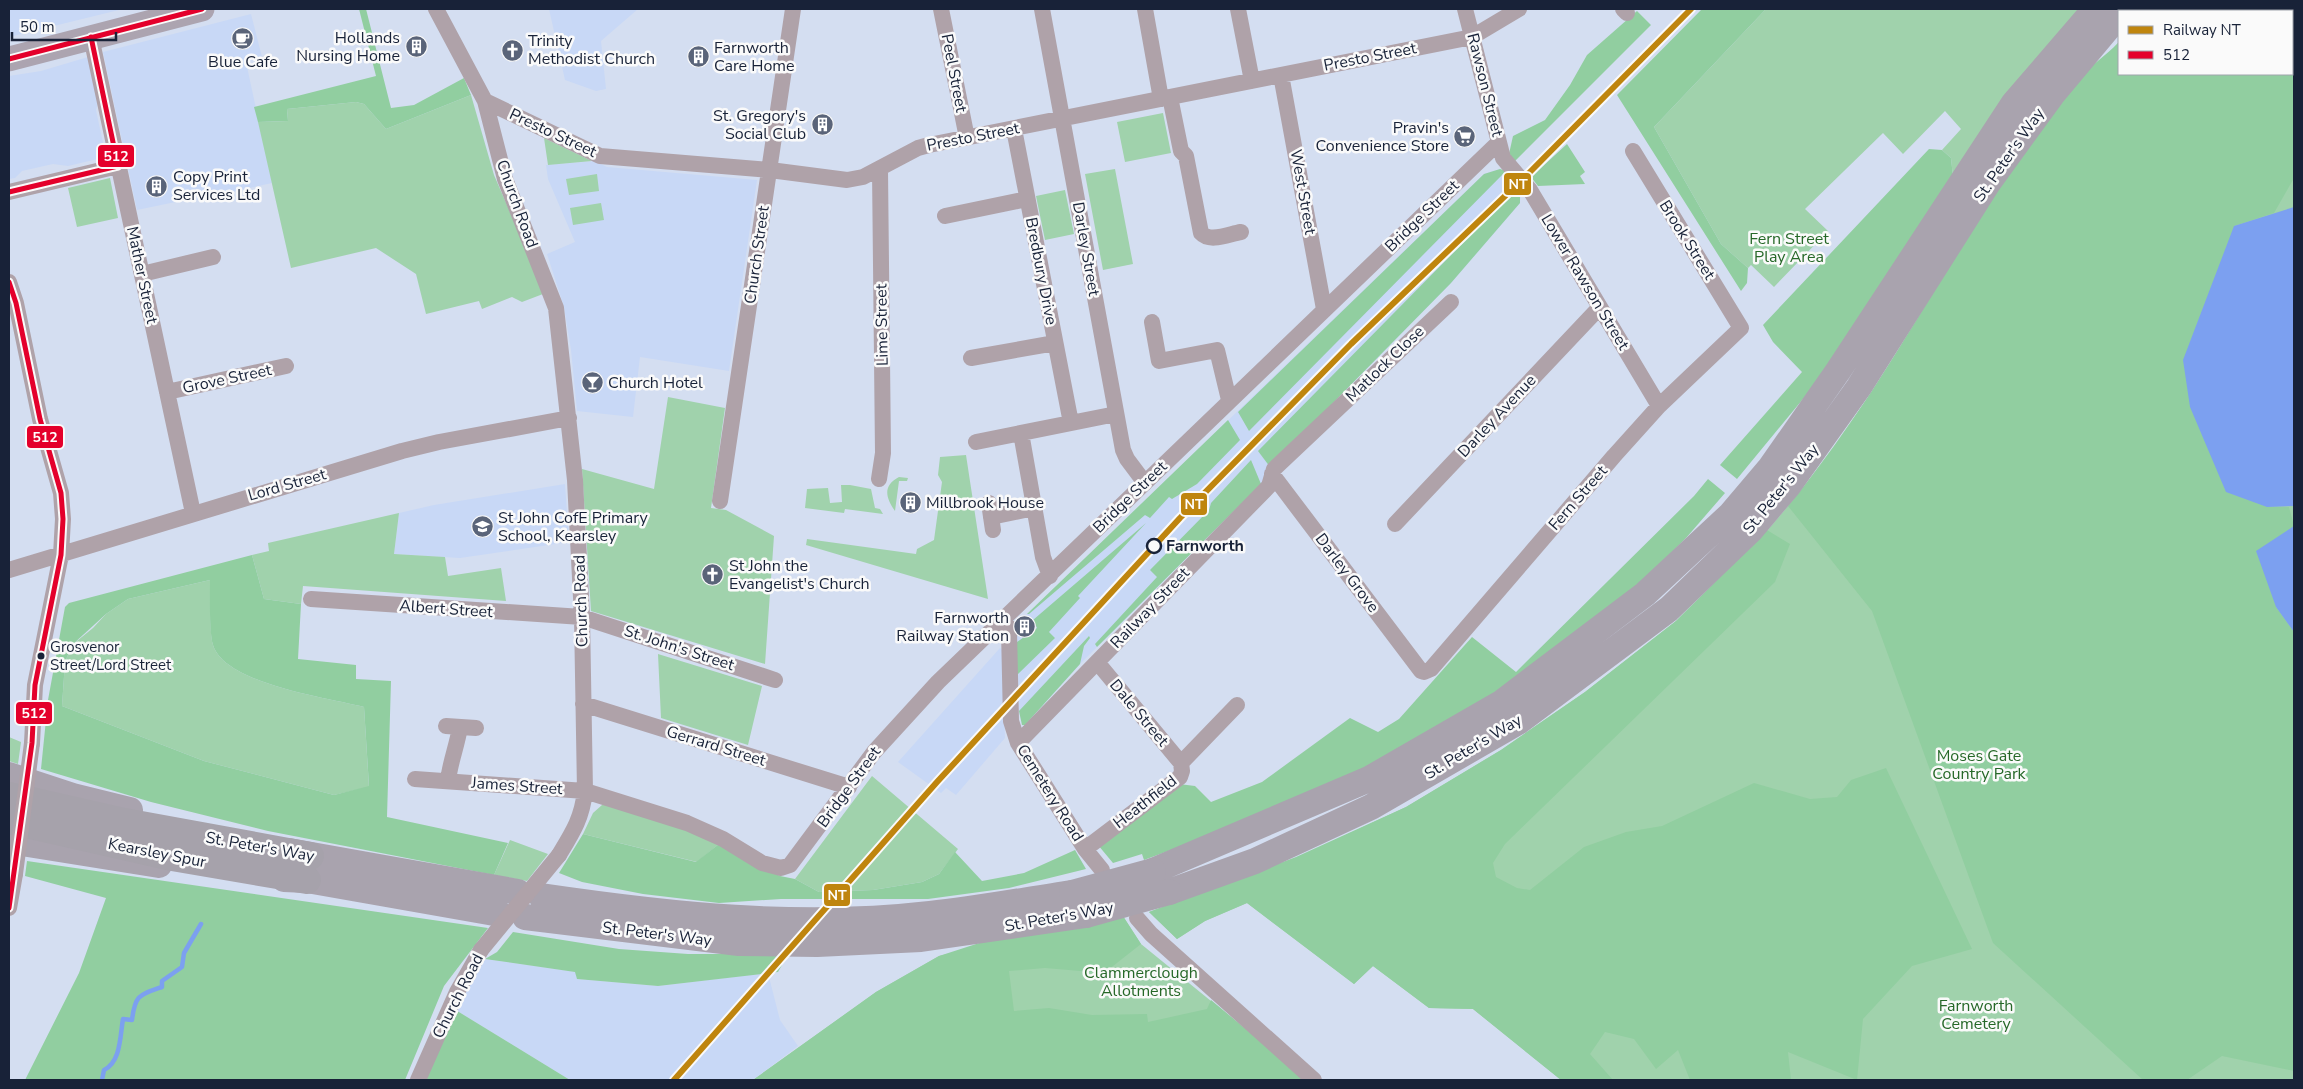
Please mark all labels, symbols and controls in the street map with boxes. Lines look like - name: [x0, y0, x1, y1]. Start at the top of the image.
- scale bar: [12, 10, 116, 42]
- legend: [2118, 10, 2293, 75]
- text: 50 m: [20, 17, 55, 37]
- text: Railway NT: [2163, 20, 2241, 40]
- cafe icon: Blue Cafe: [231, 26, 255, 50]
- place label: Hollands Nursing Home: [296, 27, 400, 67]
- place label: Trinity Methodist Church: [528, 30, 655, 70]
- street label: Rawson Street: [1462, 31, 1509, 139]
- street label: Peel Street: [936, 32, 972, 114]
- building icon: Hollands Nursing Home: [404, 35, 428, 59]
- place label: Farnworth Care Home: [714, 37, 795, 77]
- street label: Presto Street: [1322, 37, 1419, 77]
- church icon: Trinity Methodist Church: [500, 38, 524, 62]
- building icon: Farnworth Care Home: [686, 45, 710, 69]
- text: 512: [2163, 45, 2190, 65]
- place label: Blue Cafe: [208, 51, 278, 73]
- street label: Presto Street: [506, 103, 601, 163]
- street label: St. Peter's Way: [1968, 103, 2050, 206]
- place label: St. Gregory's Social Club: [713, 105, 806, 145]
- building icon: St. Gregory's Social Club: [810, 113, 834, 137]
- street label: Presto Street: [925, 117, 1022, 157]
- place label: Pravin's Convenience Store: [1316, 117, 1449, 157]
- supermarket icon: Pravin's Convenience Store: [1453, 125, 1477, 149]
- line badge: 512: [97, 144, 135, 168]
- text: 512: [103, 147, 129, 166]
- street label: West Street: [1285, 148, 1321, 237]
- street label: Church Road: [491, 157, 543, 251]
- place label: Copy Print Services Ltd: [173, 166, 260, 206]
- line badge: NT: [1503, 172, 1532, 196]
- building icon: Copy Print Services Ltd: [145, 174, 169, 198]
- street label: Bridge Street: [1380, 175, 1464, 257]
- text: NT: [1508, 175, 1528, 194]
- street label: Brook Street: [1654, 196, 1720, 284]
- street label: Darley Street: [1067, 200, 1105, 298]
- street label: Church Street: [739, 204, 775, 305]
- street label: Lower Rawson Street: [1536, 210, 1635, 354]
- street label: Bredbury Drive: [1020, 215, 1062, 327]
- street label: Mather Street: [121, 224, 163, 326]
- park label: Fern Street Play Area: [1749, 228, 1829, 268]
- street label: Lime Street: [870, 283, 894, 366]
- street label: Matlock Close: [1341, 321, 1429, 407]
- street label: Grove Street: [180, 359, 274, 399]
- street label: Darley Avenue: [1453, 370, 1541, 462]
- bar icon: Church Hotel: [580, 371, 604, 395]
- place label: Church Hotel: [608, 372, 703, 394]
- line badge: 512: [26, 425, 64, 449]
- text: 512: [32, 428, 58, 447]
- street label: St. Peter's Way: [1738, 439, 1825, 539]
- street label: Bridge Street: [1088, 456, 1172, 538]
- street label: Fern Street: [1544, 460, 1613, 535]
- street label: Lord Street: [245, 463, 329, 507]
- building icon: Millbrook House: [898, 491, 922, 515]
- place label: Millbrook House: [926, 492, 1044, 514]
- line badge: NT: [1180, 492, 1208, 516]
- text: NT: [1184, 495, 1204, 514]
- place label: St John CofE Primary School, Kearsley: [498, 507, 648, 547]
- school or university icon: St John CofE Primary School, Kearsley: [470, 515, 494, 539]
- street label: Darley Grove: [1310, 529, 1384, 617]
- place label: Farnworth: [1166, 535, 1244, 557]
- marker: Farnworth: [1146, 538, 1162, 554]
- street label: Church Road: [568, 554, 594, 648]
- place label: St John the Evangelist's Church: [729, 555, 870, 595]
- street label: Railway Street: [1106, 562, 1195, 653]
- church icon: St John the Evangelist's Church: [701, 563, 725, 587]
- street label: Albert Street: [398, 595, 494, 623]
- place label: Farnworth Railway Station: [896, 607, 1009, 647]
- building icon: Farnworth Railway Station: [1013, 615, 1037, 639]
- street label: St. John's Street: [621, 620, 737, 676]
- place label: Grosvenor Street/Lord Street: [50, 637, 172, 675]
- marker: Grosvenor Street/Lord Street: [36, 651, 46, 661]
- street label: Dale Street: [1104, 675, 1174, 752]
- line badge: 512: [15, 701, 53, 725]
- text: 512: [21, 704, 47, 723]
- street label: St. Peter's Way: [1420, 709, 1527, 785]
- street label: Gerrard Street: [664, 720, 769, 772]
- street label: Cemetery Road: [1011, 740, 1089, 846]
- street label: Bridge Street: [812, 742, 886, 832]
- park label: Moses Gate Country Park: [1932, 745, 2027, 785]
- street label: Heathfield: [1109, 770, 1181, 834]
- street label: James Street: [470, 772, 564, 800]
- street label: St. Peter's Way: [204, 827, 317, 868]
- street label: Kearsley Spur: [106, 833, 208, 873]
- line badge: NT: [823, 883, 851, 907]
- text: NT: [827, 886, 847, 905]
- street label: St. Peter's Way: [1003, 896, 1116, 937]
- street label: St. Peter's Way: [601, 916, 714, 952]
- street label: Church Road: [427, 950, 489, 1042]
- park label: Clammerclough Allotments: [1084, 962, 1198, 1002]
- park label: Farnworth Cemetery: [1939, 995, 2013, 1035]

